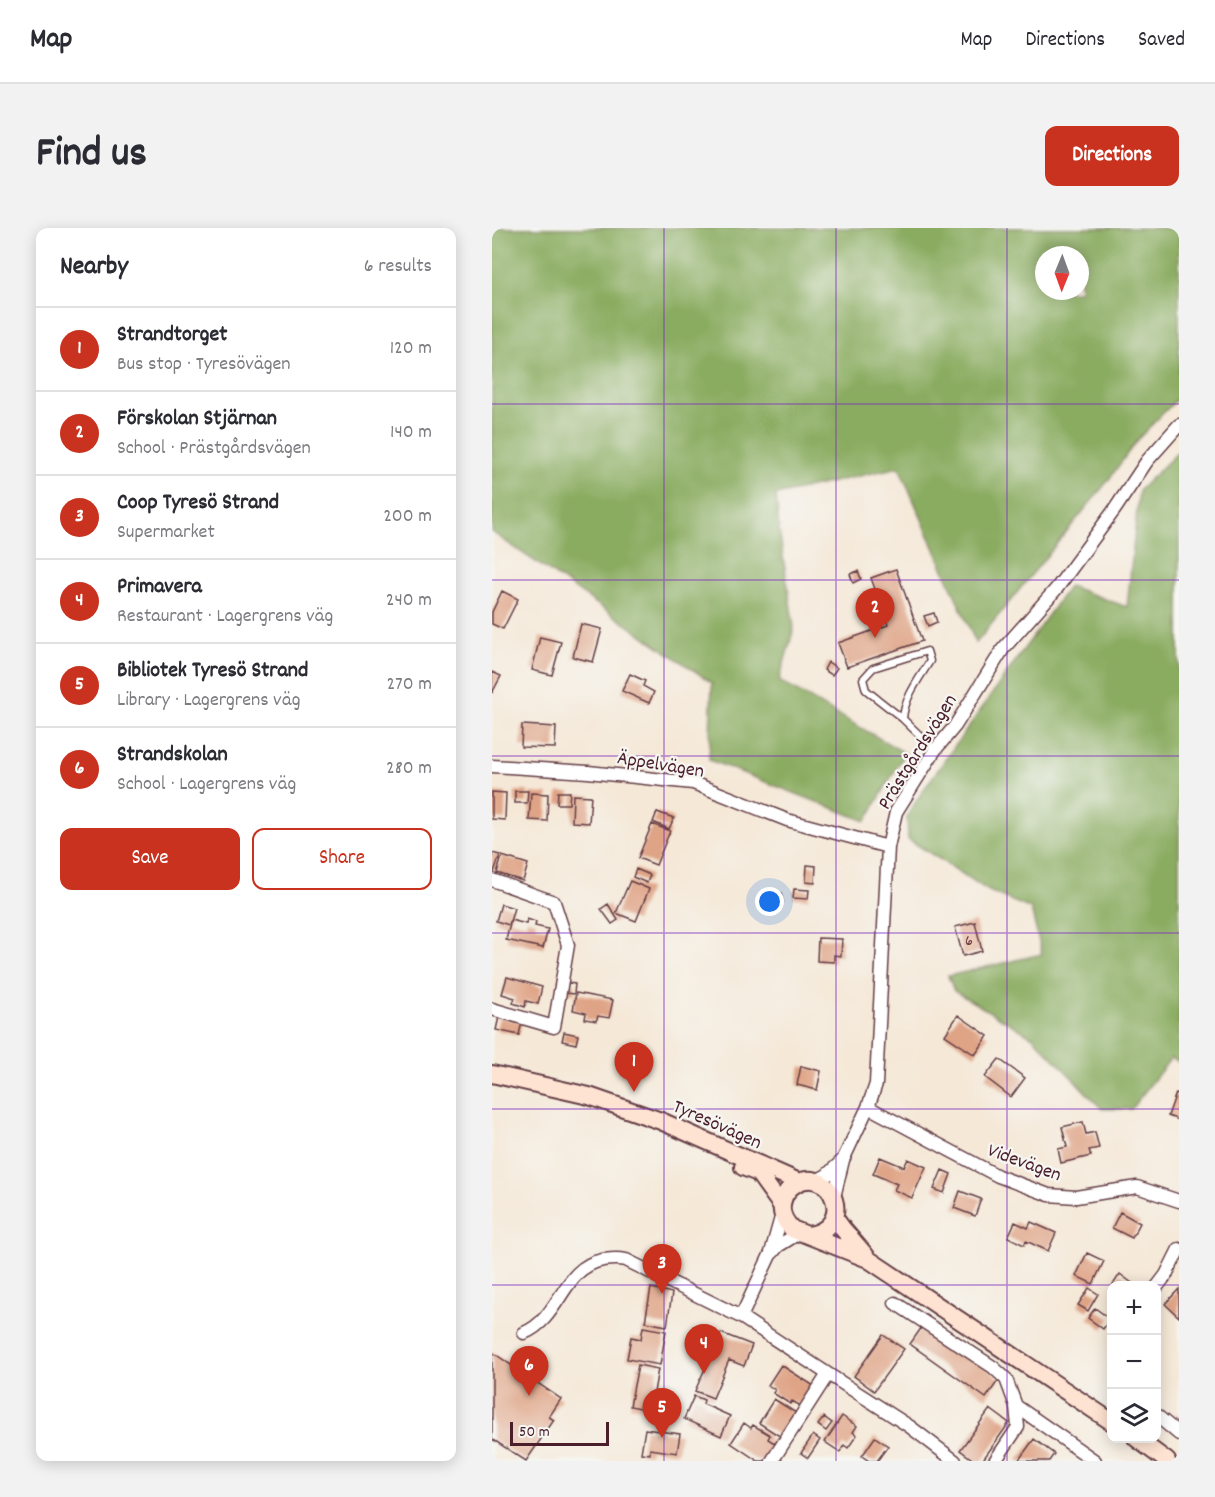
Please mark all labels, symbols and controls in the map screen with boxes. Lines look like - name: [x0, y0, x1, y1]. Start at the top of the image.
- text: Map: [30, 21, 72, 61]
- text: Map: [961, 26, 992, 56]
- text: Directions: [1025, 26, 1105, 56]
- text: Saved: [1138, 26, 1185, 56]
- text: Find us: [36, 126, 147, 186]
- button: Directions: [1045, 126, 1179, 186]
- north arrow: [1035, 246, 1089, 300]
- text: Nearby: [60, 249, 128, 286]
- text: 6 results: [364, 253, 432, 281]
- text: Strandtorget: [117, 320, 227, 351]
- text: 1: [77, 335, 82, 363]
- text: 120 m: [390, 335, 432, 363]
- text: Bus stop · Tyresövägen: [117, 351, 291, 379]
- text: Förskolan Stjärnan: [117, 404, 277, 435]
- text: 2: [75, 419, 84, 447]
- text: 140 m: [390, 419, 432, 447]
- text: School · Prästgårdsvägen: [117, 435, 311, 463]
- text: Coop Tyresö Strand: [117, 488, 279, 519]
- text: 3: [75, 503, 84, 531]
- text: 200 m: [383, 503, 432, 531]
- text: Supermarket: [117, 519, 215, 547]
- text: Primavera: [117, 572, 202, 603]
- text: 4: [75, 587, 84, 615]
- text: 240 m: [386, 587, 432, 615]
- pin: 2: [856, 588, 895, 638]
- text: Restaurant · Lagergrens väg: [117, 603, 333, 631]
- text: Bibliotek Tyresö Strand: [117, 656, 308, 687]
- text: 5: [75, 671, 84, 699]
- text: 270 m: [386, 671, 432, 699]
- text: Library · Lagergrens väg: [117, 687, 300, 715]
- street label: Prästgårdsvägen: [872, 689, 965, 816]
- text: Strandskolan: [117, 740, 228, 771]
- street label: Äppelvägen: [615, 745, 706, 787]
- text: 6: [75, 755, 84, 783]
- text: 280 m: [386, 755, 432, 783]
- text: School · Lagergrens väg: [117, 771, 296, 799]
- button: Save: [60, 828, 240, 890]
- button: Share: [252, 828, 432, 890]
- your location: [755, 887, 784, 916]
- house number: 6: [965, 930, 973, 953]
- pin: 1: [614, 1042, 654, 1092]
- street label: Tyresövägen: [668, 1094, 766, 1158]
- street label: Videvägen: [983, 1138, 1065, 1190]
- pin: 3: [642, 1244, 682, 1294]
- map controls: [1107, 1281, 1161, 1443]
- button: +: [1107, 1281, 1161, 1335]
- pin: 4: [684, 1324, 724, 1374]
- button: −: [1107, 1335, 1161, 1389]
- pin: 6: [510, 1346, 549, 1396]
- pin: 5: [642, 1388, 682, 1438]
- button: layers: [1107, 1389, 1161, 1443]
- scale bar: [510, 1419, 609, 1446]
- text: 50 m: [519, 1421, 550, 1444]

